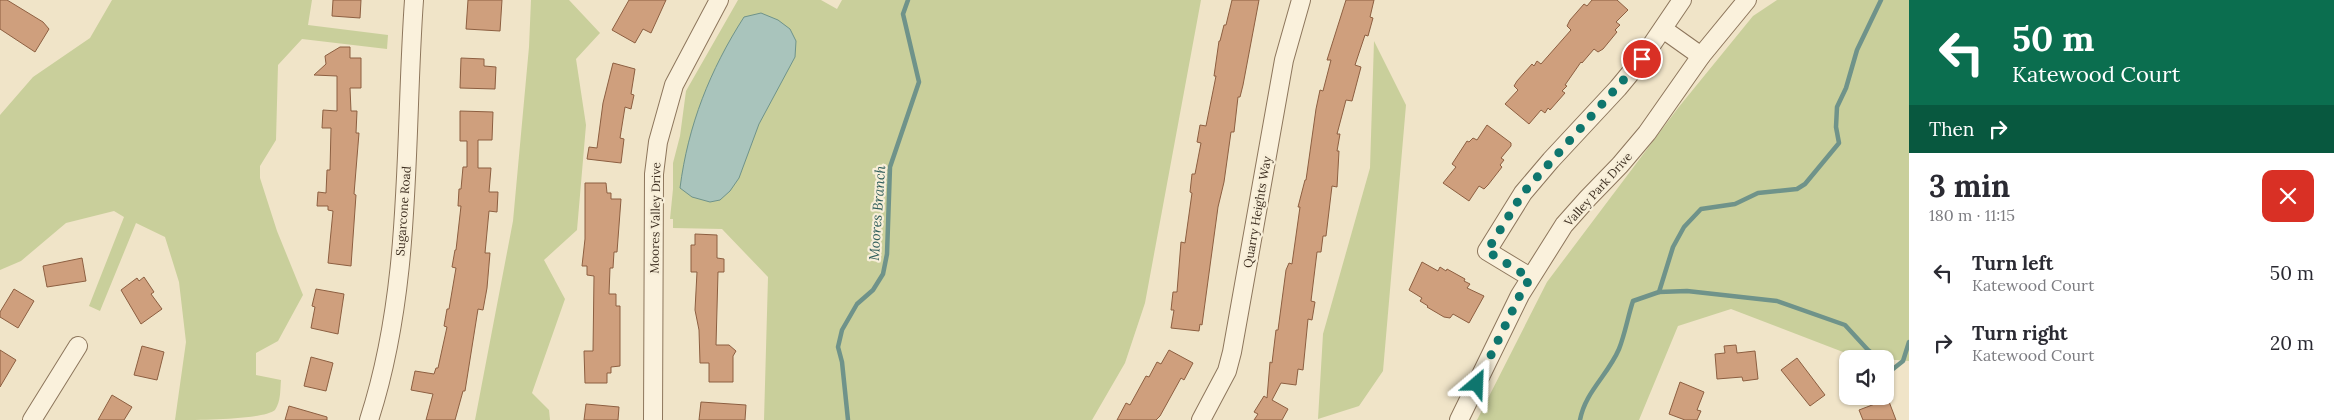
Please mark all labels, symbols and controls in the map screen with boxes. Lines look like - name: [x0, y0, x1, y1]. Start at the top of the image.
- text: 50 m: [2012, 16, 2095, 61]
- icon: left: [1929, 20, 1994, 85]
- pin: [1621, 38, 1663, 80]
- icon: arrive: [1628, 45, 1656, 73]
- text: Katewood Court: [2012, 60, 2180, 88]
- icon: right: [1984, 115, 2012, 143]
- text: Then: [1929, 117, 1974, 141]
- street label: Valley Park Drive: [1560, 149, 1635, 230]
- street label: Quarry Heights Way: [1240, 154, 1274, 269]
- street label: Moores Valley Drive: [647, 162, 663, 274]
- water label: Moores Branch: [865, 165, 889, 261]
- street label: Sugarcone Road: [392, 166, 414, 256]
- text: 3 min: [1929, 167, 2010, 205]
- button: close: [2262, 170, 2314, 222]
- text: 180 m · 11:15: [1929, 205, 2015, 225]
- text: Turn left: [1972, 251, 2053, 275]
- icon: left: [1929, 259, 1957, 287]
- text: 50 m: [2270, 261, 2314, 285]
- text: Katewood Court: [1972, 275, 2094, 295]
- text: Turn right: [1972, 321, 2068, 345]
- icon: right: [1929, 329, 1957, 357]
- text: 20 m: [2270, 331, 2314, 355]
- text: Katewood Court: [1972, 345, 2094, 365]
- map controls: [1839, 350, 1894, 405]
- button: sound: [1839, 350, 1894, 405]
- position arrow: [1450, 357, 1502, 409]

